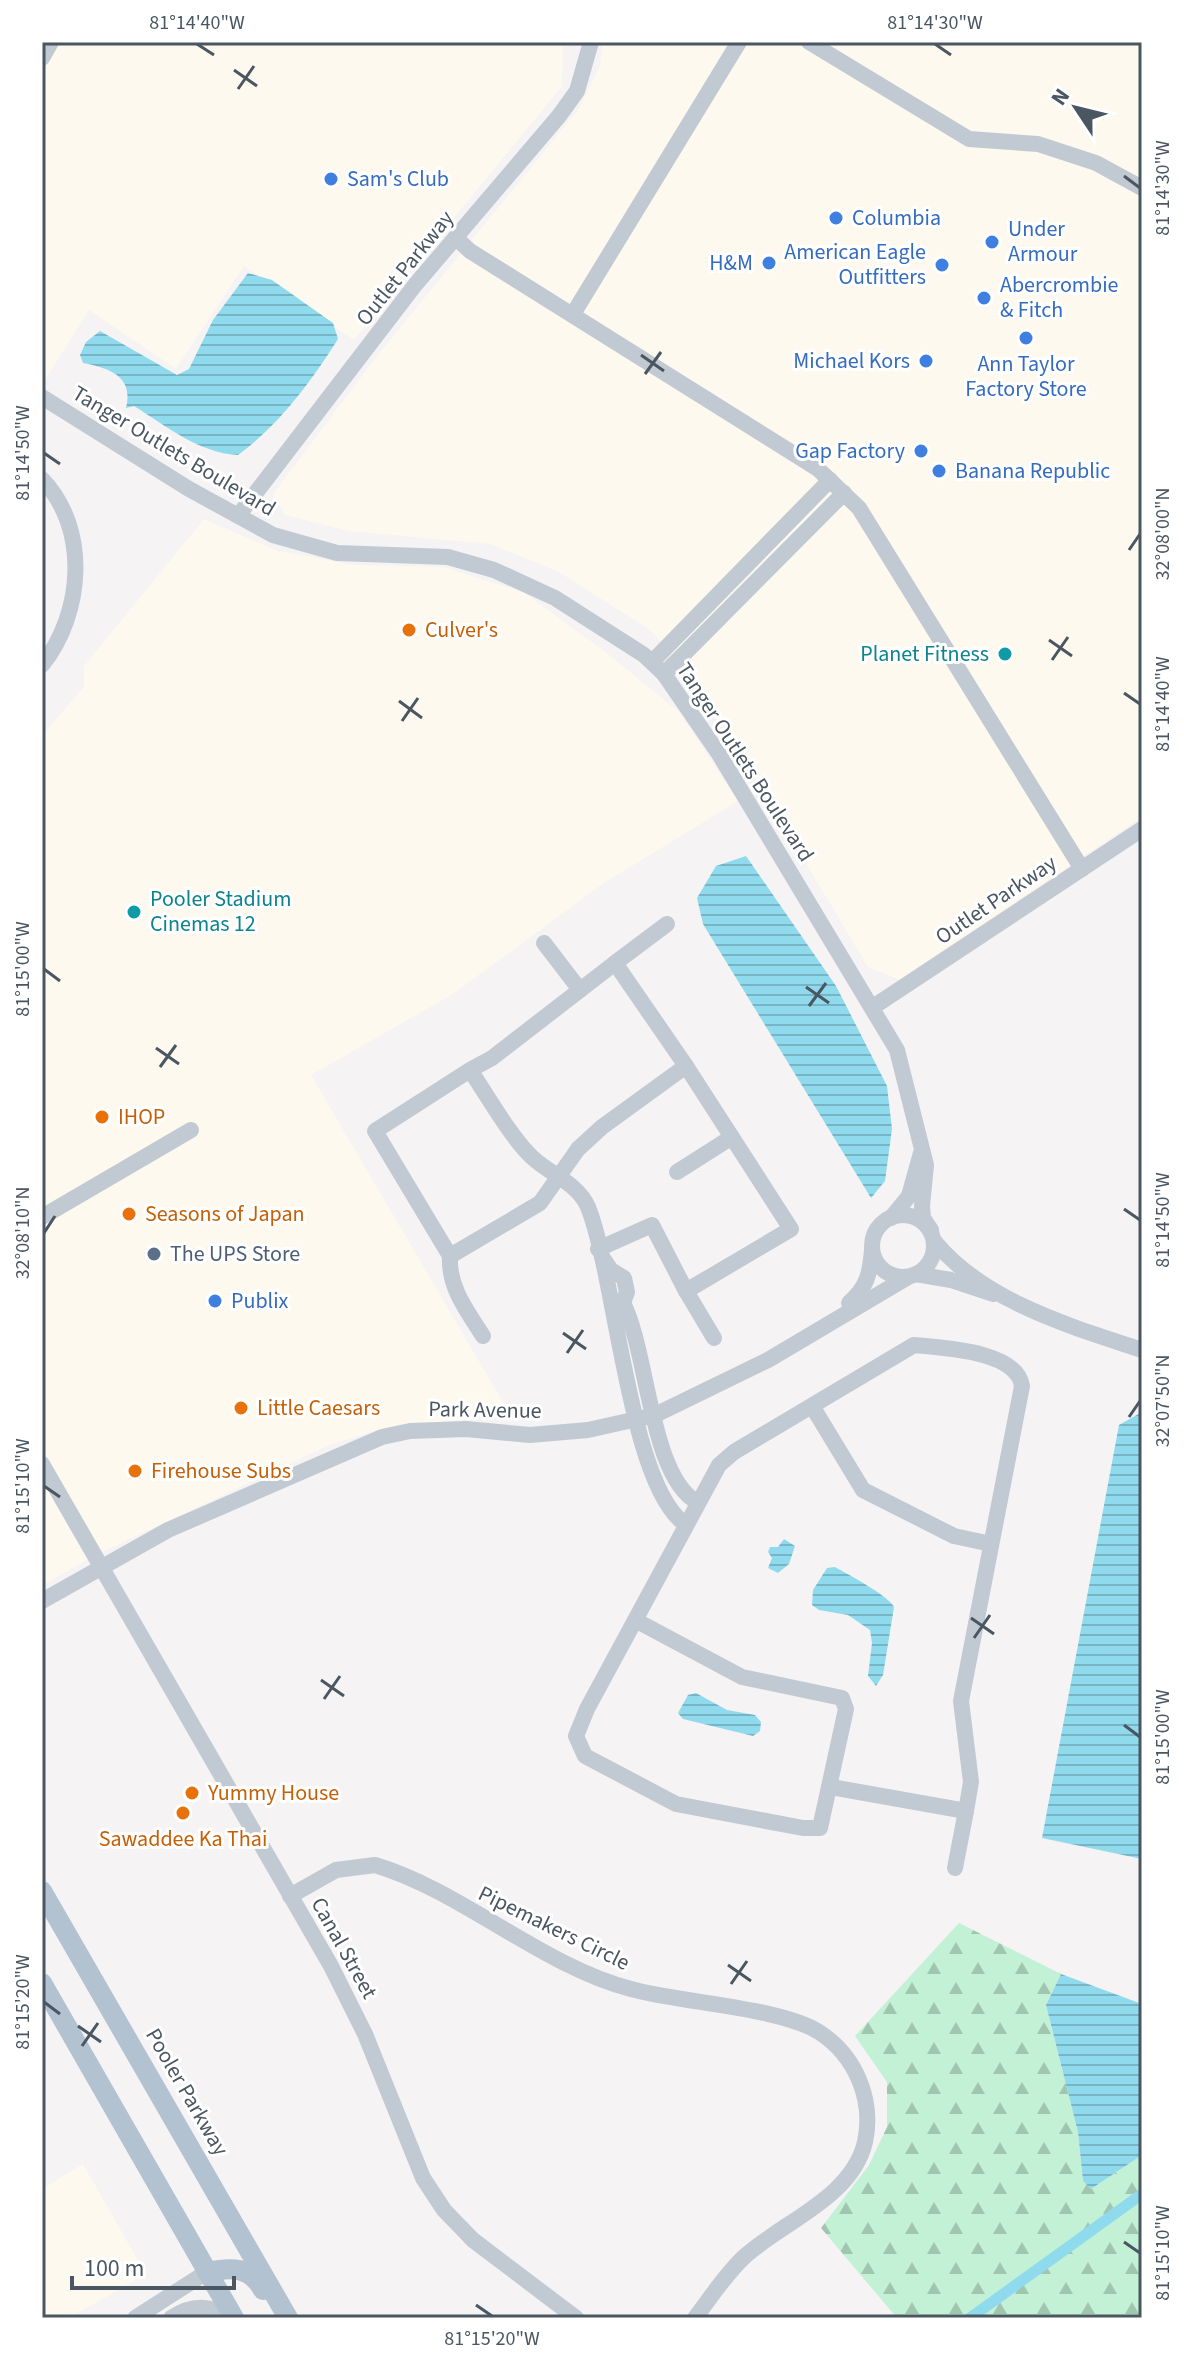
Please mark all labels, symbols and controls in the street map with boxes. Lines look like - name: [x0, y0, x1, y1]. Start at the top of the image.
- text: 81°14'40"W: [149, 9, 245, 37]
- text: 81°14'30"W: [887, 9, 983, 37]
- north arrow: [1036, 68, 1116, 148]
- text: N: [1043, 82, 1078, 112]
- text: 81°14'30"W: [1149, 140, 1177, 236]
- place label: Sam's Club: [347, 163, 449, 195]
- marker: Sam's Club: [322, 170, 340, 188]
- place label: Columbia: [852, 202, 941, 234]
- street label: Outlet Parkway: [348, 203, 462, 333]
- marker: Columbia: [827, 209, 845, 227]
- place label: Under Armour: [1008, 213, 1078, 270]
- marker: Under Armour: [983, 233, 1001, 251]
- place label: American Eagle Outfitters: [784, 236, 926, 293]
- place label: H&M: [709, 247, 753, 279]
- marker: H&M: [760, 254, 778, 272]
- marker: American Eagle Outfitters: [933, 256, 951, 274]
- place label: Abercrombie & Fitch: [1000, 269, 1119, 326]
- marker: Abercrombie & Fitch: [975, 289, 993, 307]
- marker: Ann Taylor Factory Store: [1017, 329, 1035, 347]
- place label: Michael Kors: [793, 345, 910, 377]
- place label: Ann Taylor Factory Store: [965, 348, 1087, 405]
- marker: Michael Kors: [917, 352, 935, 370]
- street label: Tanger Outlets Boulevard: [66, 377, 282, 525]
- text: 81°14'50"W: [9, 405, 37, 501]
- place label: Gap Factory: [795, 435, 906, 467]
- marker: Gap Factory: [912, 442, 930, 460]
- place label: Banana Republic: [955, 455, 1110, 487]
- marker: Banana Republic: [930, 462, 948, 480]
- text: 32°08'00"N: [1149, 488, 1177, 580]
- place label: Culver's: [425, 614, 498, 646]
- marker: Culver's: [400, 621, 418, 639]
- place label: Planet Fitness: [860, 638, 989, 670]
- marker: Planet Fitness: [996, 645, 1014, 663]
- street label: Tanger Outlets Boulevard: [668, 656, 822, 868]
- text: 81°14'40"W: [1149, 656, 1177, 752]
- street label: Outlet Parkway: [929, 847, 1064, 952]
- place label: Pooler Stadium Cinemas 12: [150, 883, 291, 940]
- marker: Pooler Stadium Cinemas 12: [125, 903, 143, 921]
- text: 81°15'00"W: [9, 921, 37, 1017]
- place label: IHOP: [118, 1101, 165, 1133]
- marker: IHOP: [93, 1108, 111, 1126]
- text: 81°14'50"W: [1149, 1172, 1177, 1268]
- text: 32°08'10"N: [9, 1187, 37, 1279]
- place label: Seasons of Japan: [145, 1198, 305, 1230]
- marker: Seasons of Japan: [120, 1205, 138, 1223]
- place label: The UPS Store: [170, 1238, 300, 1270]
- marker: The UPS Store: [145, 1245, 163, 1263]
- place label: Publix: [231, 1285, 289, 1317]
- marker: Publix: [206, 1292, 224, 1310]
- text: 32°07'50"N: [1149, 1355, 1177, 1447]
- place label: Little Caesars: [257, 1392, 380, 1424]
- street label: Park Avenue: [428, 1393, 542, 1427]
- marker: Little Caesars: [232, 1399, 250, 1417]
- text: 81°15'10"W: [9, 1438, 37, 1534]
- place label: Firehouse Subs: [151, 1455, 291, 1487]
- marker: Firehouse Subs: [126, 1462, 144, 1480]
- text: 81°15'00"W: [1149, 1689, 1177, 1785]
- place label: Yummy House: [207, 1777, 339, 1809]
- marker: Yummy House: [183, 1784, 201, 1802]
- marker: Sawaddee Ka Thai: [174, 1804, 192, 1822]
- place label: Sawaddee Ka Thai: [99, 1823, 267, 1855]
- street label: Pipemakers Circle: [473, 1877, 635, 1979]
- street label: Canal Street: [303, 1891, 385, 2005]
- text: 81°15'20"W: [9, 1954, 37, 2050]
- street label: Pooler Parkway: [138, 2022, 237, 2162]
- text: 81°15'10"W: [1149, 2205, 1177, 2301]
- scale bar: [72, 2240, 234, 2290]
- text: 100 m: [84, 2251, 144, 2286]
- text: 81°15'20"W: [444, 2325, 540, 2353]

